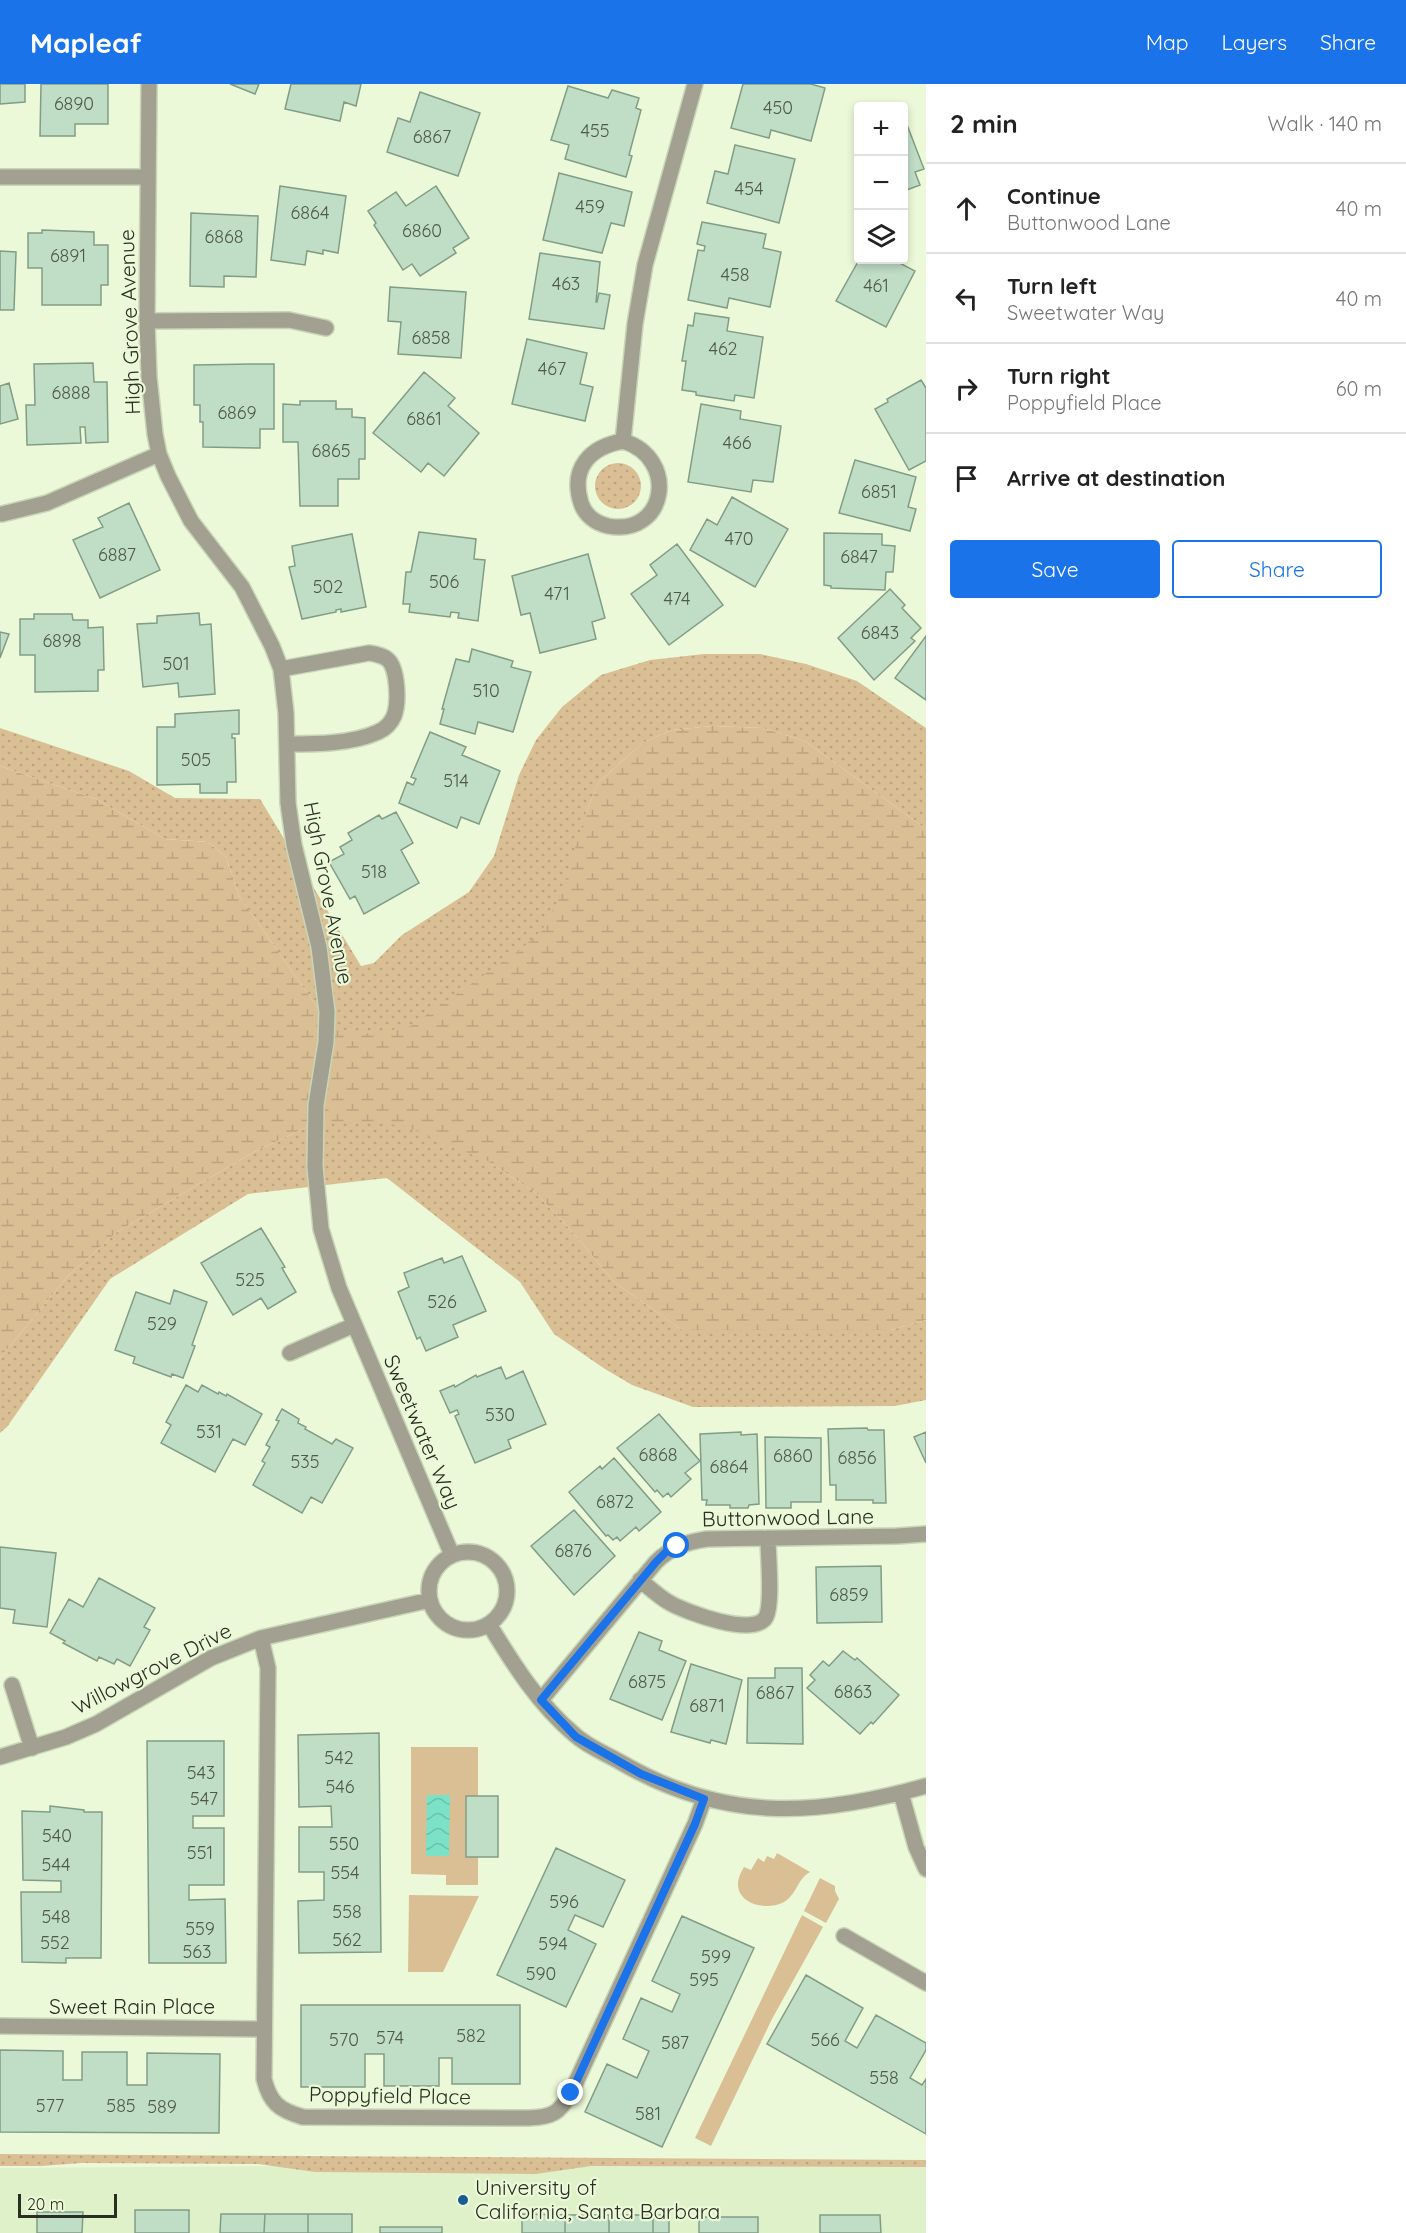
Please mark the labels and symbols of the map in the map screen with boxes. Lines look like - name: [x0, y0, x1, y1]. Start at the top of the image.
- house number: 6890: [54, 92, 94, 115]
- house number: 450: [763, 96, 793, 119]
- house number: 455: [580, 119, 610, 142]
- house number: 6867: [413, 125, 451, 148]
- house number: 454: [735, 177, 763, 200]
- house number: 459: [575, 195, 605, 218]
- house number: 6864: [291, 201, 329, 224]
- house number: 6860: [402, 219, 442, 242]
- house number: 6868: [205, 225, 243, 248]
- street label: High Grove Avenue: [113, 229, 145, 415]
- house number: 6891: [50, 244, 86, 267]
- house number: 458: [720, 263, 750, 286]
- house number: 463: [552, 272, 580, 295]
- house number: 461: [863, 274, 889, 297]
- house number: 6858: [412, 326, 450, 349]
- house number: 462: [708, 337, 738, 360]
- house number: 467: [538, 357, 566, 380]
- house number: 6888: [52, 381, 90, 404]
- house number: 6869: [217, 401, 257, 424]
- house number: 6861: [406, 407, 442, 430]
- house number: 466: [723, 431, 752, 454]
- house number: 6865: [312, 439, 350, 462]
- house number: 6851: [861, 480, 897, 503]
- house number: 470: [725, 527, 753, 550]
- house number: 6887: [98, 543, 136, 566]
- house number: 6847: [840, 545, 878, 568]
- house number: 506: [429, 570, 459, 593]
- house number: 502: [313, 575, 343, 598]
- house number: 471: [544, 582, 570, 605]
- house number: 474: [664, 587, 690, 610]
- house number: 6843: [861, 621, 899, 644]
- house number: 6898: [42, 629, 82, 652]
- house number: 501: [162, 652, 190, 675]
- house number: 510: [472, 679, 500, 702]
- house number: 505: [181, 748, 211, 771]
- house number: 514: [443, 769, 469, 792]
- street label: High Grove Avenue: [299, 799, 359, 986]
- house number: 518: [361, 860, 387, 883]
- house number: 525: [235, 1268, 265, 1291]
- house number: 526: [427, 1290, 457, 1313]
- house number: 529: [147, 1312, 177, 1335]
- street label: Sweetwater Way: [379, 1350, 467, 1513]
- house number: 530: [485, 1403, 515, 1426]
- house number: 531: [196, 1420, 222, 1443]
- house number: 6868: [639, 1443, 677, 1466]
- house number: 6860: [773, 1444, 813, 1467]
- house number: 6856: [838, 1446, 877, 1469]
- house number: 535: [290, 1450, 320, 1473]
- house number: 6864: [710, 1455, 748, 1478]
- house number: 6872: [596, 1490, 634, 1513]
- street label: Buttonwood Lane: [702, 1503, 874, 1532]
- route start: [663, 1532, 689, 1558]
- house number: 6876: [554, 1539, 592, 1562]
- house number: 6859: [829, 1583, 869, 1606]
- street label: Willowgrove Drive: [68, 1617, 235, 1719]
- house number: 6875: [628, 1670, 666, 1693]
- house number: 6863: [834, 1680, 872, 1703]
- house number: 6867: [756, 1681, 794, 1704]
- house number: 6871: [689, 1694, 725, 1717]
- house number: 542: [324, 1746, 354, 1769]
- house number: 543: [187, 1761, 215, 1784]
- house number: 546: [326, 1775, 355, 1798]
- house number: 547: [190, 1787, 218, 1810]
- house number: 540: [42, 1824, 72, 1847]
- house number: 550: [329, 1832, 359, 1855]
- house number: 551: [187, 1841, 213, 1864]
- house number: 544: [42, 1853, 70, 1876]
- house number: 554: [330, 1861, 360, 1884]
- house number: 596: [549, 1890, 579, 1913]
- house number: 558: [332, 1900, 362, 1923]
- house number: 548: [41, 1905, 71, 1928]
- house number: 559: [185, 1917, 215, 1940]
- house number: 562: [332, 1928, 362, 1951]
- house number: 552: [40, 1931, 70, 1954]
- house number: 594: [538, 1932, 568, 1955]
- house number: 563: [183, 1940, 211, 1963]
- house number: 599: [701, 1945, 731, 1968]
- house number: 590: [526, 1962, 556, 1985]
- house number: 595: [689, 1968, 719, 1991]
- street label: Sweet Rain Place: [49, 1993, 215, 2019]
- house number: 582: [456, 2024, 486, 2047]
- house number: 574: [376, 2026, 404, 2049]
- house number: 570: [329, 2028, 359, 2051]
- house number: 566: [810, 2028, 840, 2051]
- house number: 587: [661, 2031, 689, 2054]
- house number: 558: [869, 2066, 899, 2089]
- route end: [557, 2079, 583, 2105]
- street label: Poppyfield Place: [309, 2081, 471, 2109]
- house number: 577: [36, 2094, 64, 2117]
- house number: 585: [106, 2094, 136, 2117]
- house number: 589: [147, 2095, 177, 2118]
- house number: 581: [635, 2102, 661, 2125]
- place label: University of California, Santa Barbara: [475, 2174, 720, 2224]
- scale bar: [18, 2191, 117, 2218]
- marker: University of California, Santa Barbara: [456, 2193, 470, 2207]

